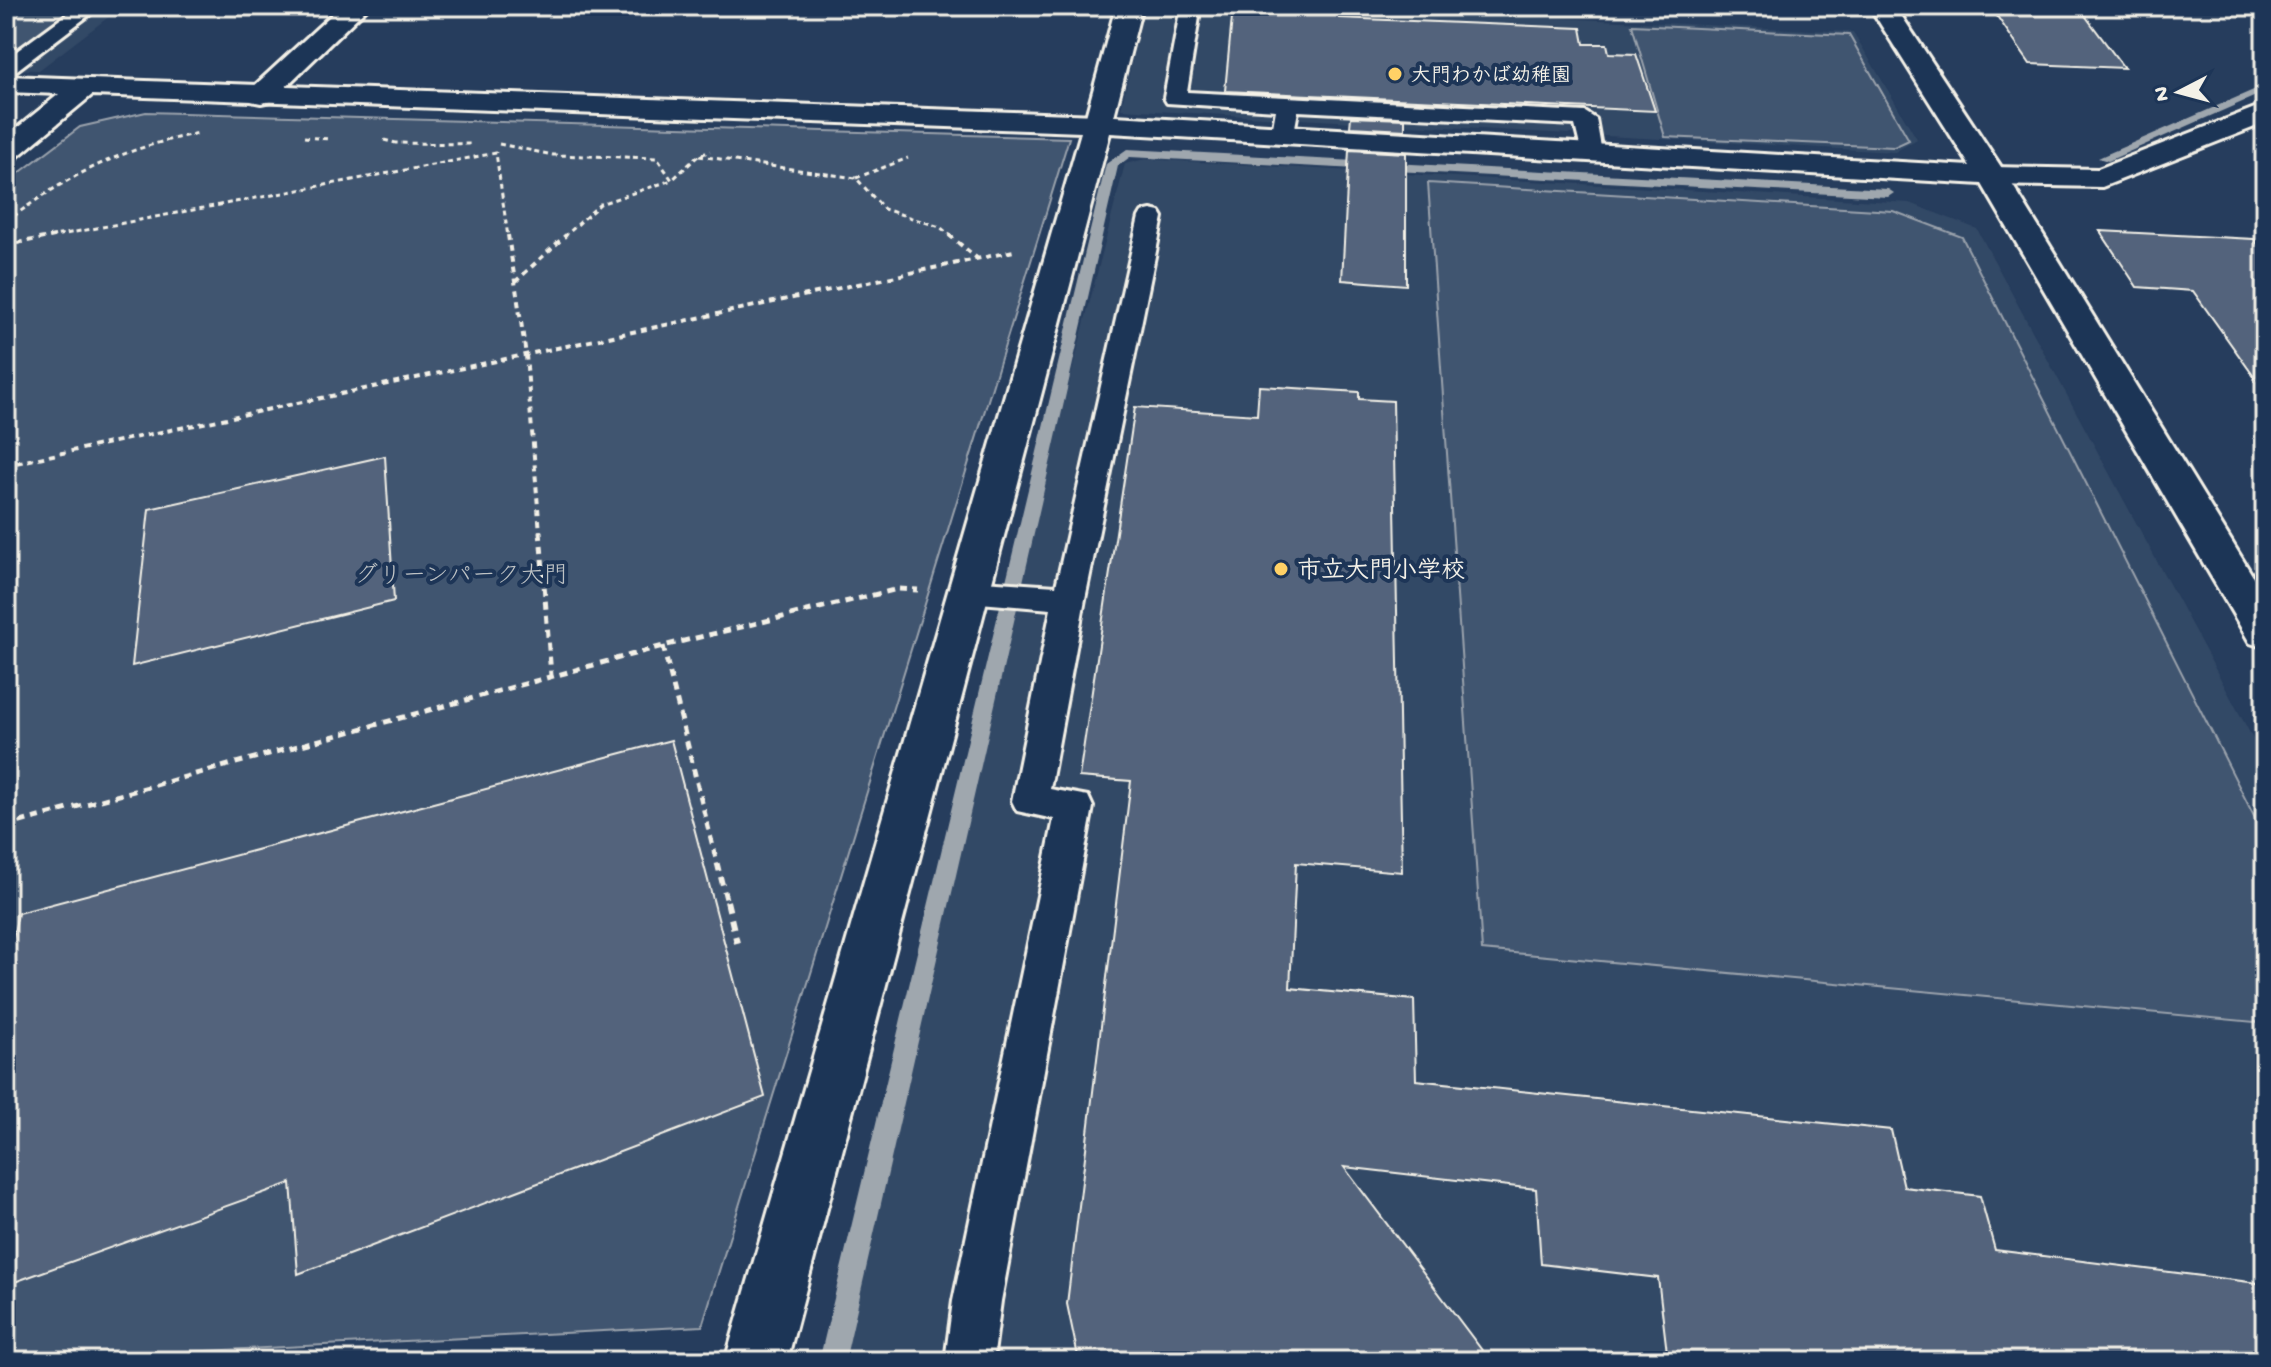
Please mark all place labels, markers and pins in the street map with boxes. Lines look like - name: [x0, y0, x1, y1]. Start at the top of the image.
- place label: 大門わかば幼稚園: [1411, 64, 1571, 89]
- marker: 大門わかば幼稚園: [1386, 65, 1404, 83]
- place label: 市立大門小学校: [1297, 557, 1465, 587]
- marker: 市立大門小学校: [1272, 560, 1290, 578]

